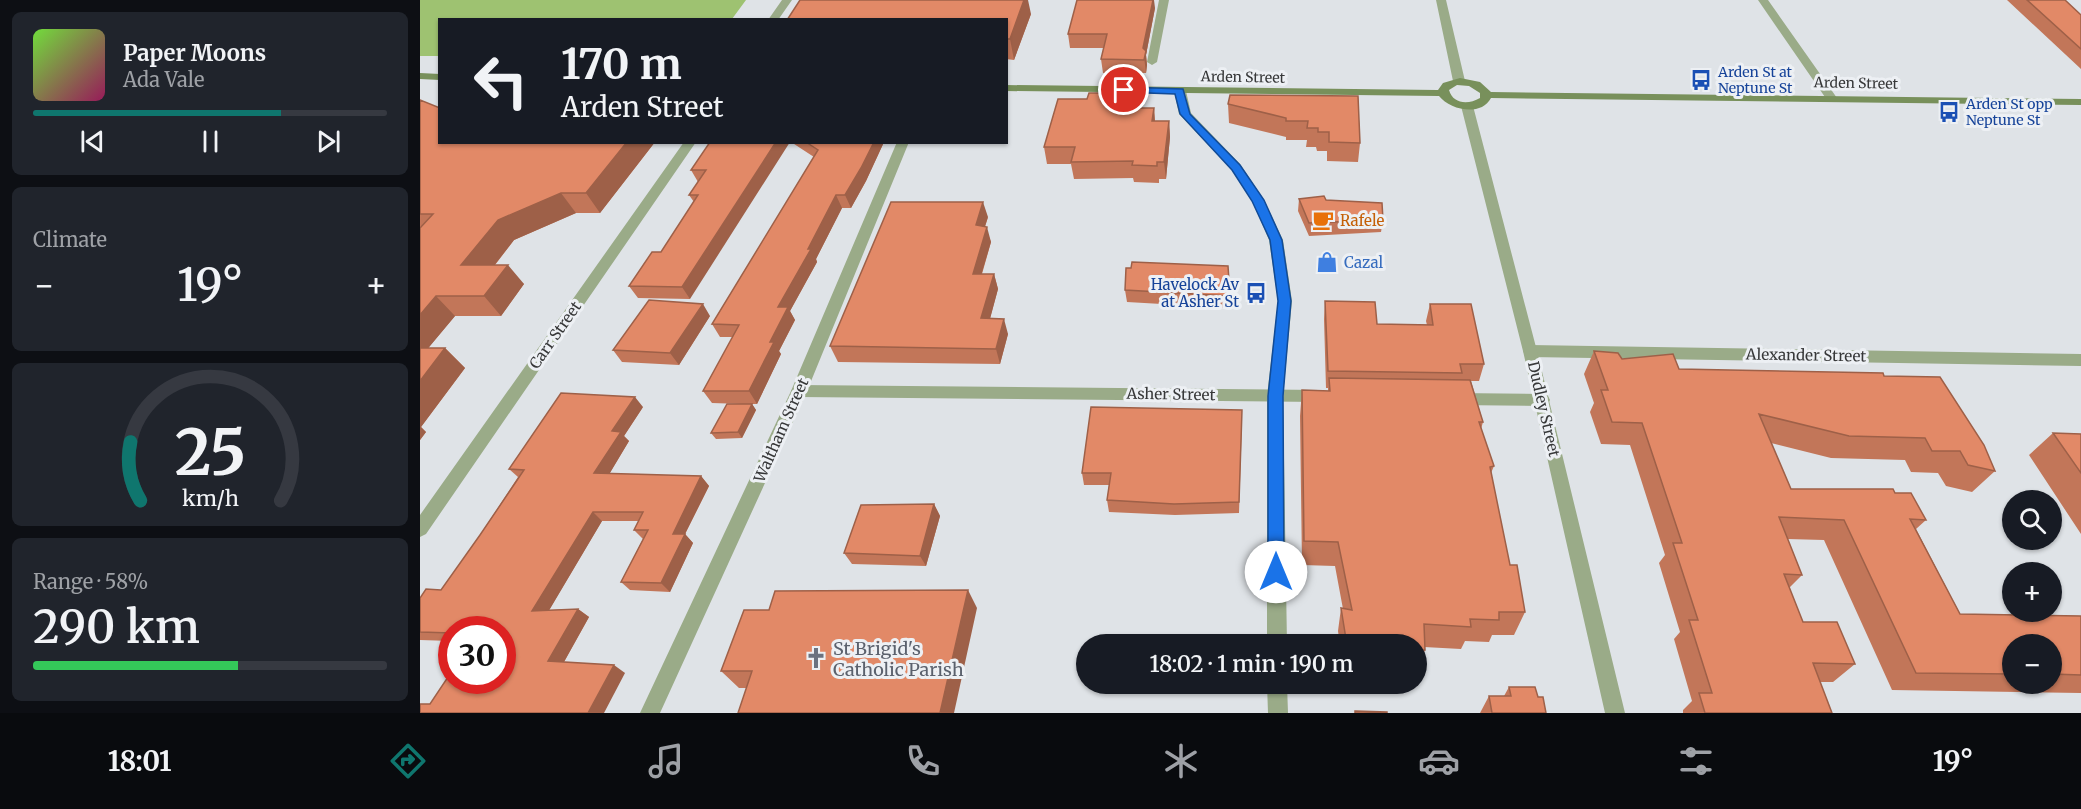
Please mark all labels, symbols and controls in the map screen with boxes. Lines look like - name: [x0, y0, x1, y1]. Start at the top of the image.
- text: 170 m: [561, 38, 682, 90]
- text: Paper Moons: [123, 39, 266, 67]
- icon: left: [462, 42, 540, 120]
- place label: Arden St at Neptune St: [1717, 63, 1793, 97]
- pin: [1098, 64, 1149, 115]
- text: Ada Vale: [123, 67, 204, 92]
- street label: Arden Street: [1200, 67, 1286, 87]
- bus stop icon: Arden St at Neptune St: [1689, 68, 1713, 92]
- icon: arrive: [1107, 73, 1140, 106]
- street label: Arden Street: [1813, 73, 1899, 93]
- text: Arden Street: [561, 90, 724, 124]
- place label: Arden St opp Neptune St: [1965, 95, 2053, 129]
- bus stop icon: Arden St opp Neptune St: [1937, 100, 1961, 124]
- icon: previous: [76, 125, 109, 158]
- icon: pause: [194, 125, 227, 158]
- icon: next: [312, 125, 345, 158]
- cafe icon: Rafele: [1311, 208, 1335, 232]
- place label: Rafele: [1340, 211, 1385, 230]
- text: Climate: [33, 227, 107, 252]
- shop icon: Cazal: [1315, 250, 1339, 274]
- place label: Cazal: [1344, 253, 1384, 272]
- text: 19°: [177, 257, 243, 313]
- text: −: [33, 265, 55, 306]
- text: +: [365, 265, 387, 306]
- place label: Havelock Av at Asher St: [1151, 275, 1239, 311]
- bus stop icon: Havelock Av at Asher St: [1244, 281, 1268, 305]
- street label: Carr Street: [525, 298, 585, 372]
- street label: Alexander Street: [1745, 344, 1867, 366]
- street label: Dudley Street: [1524, 359, 1564, 459]
- street label: Waltham Street: [749, 375, 813, 486]
- street label: Asher Street: [1125, 384, 1216, 404]
- text: 25: [174, 414, 246, 492]
- text: km/h: [182, 486, 238, 513]
- map controls: [2002, 490, 2062, 694]
- button: search: [2002, 490, 2062, 550]
- position arrow: [1244, 540, 1308, 604]
- button: +: [2002, 562, 2062, 622]
- text: Range · 58%: [33, 569, 148, 594]
- text: 290 km: [33, 599, 200, 655]
- speed limit sign: 30: [438, 616, 516, 694]
- button: −: [2002, 634, 2062, 694]
- place label: St Brigid's Catholic Parish: [833, 637, 964, 681]
- church icon: St Brigid's Catholic Parish: [804, 646, 828, 670]
- text: 18:02 · 1 min · 190 m: [1150, 650, 1353, 678]
- icon: directions: [387, 740, 429, 782]
- icon: music: [645, 740, 687, 782]
- icon: phone: [902, 740, 944, 782]
- icon: climate: [1160, 740, 1202, 782]
- icon: car: [1418, 740, 1460, 782]
- icon: filters: [1675, 740, 1717, 782]
- text: 18:01: [108, 744, 172, 778]
- text: 19°: [1933, 744, 1973, 778]

